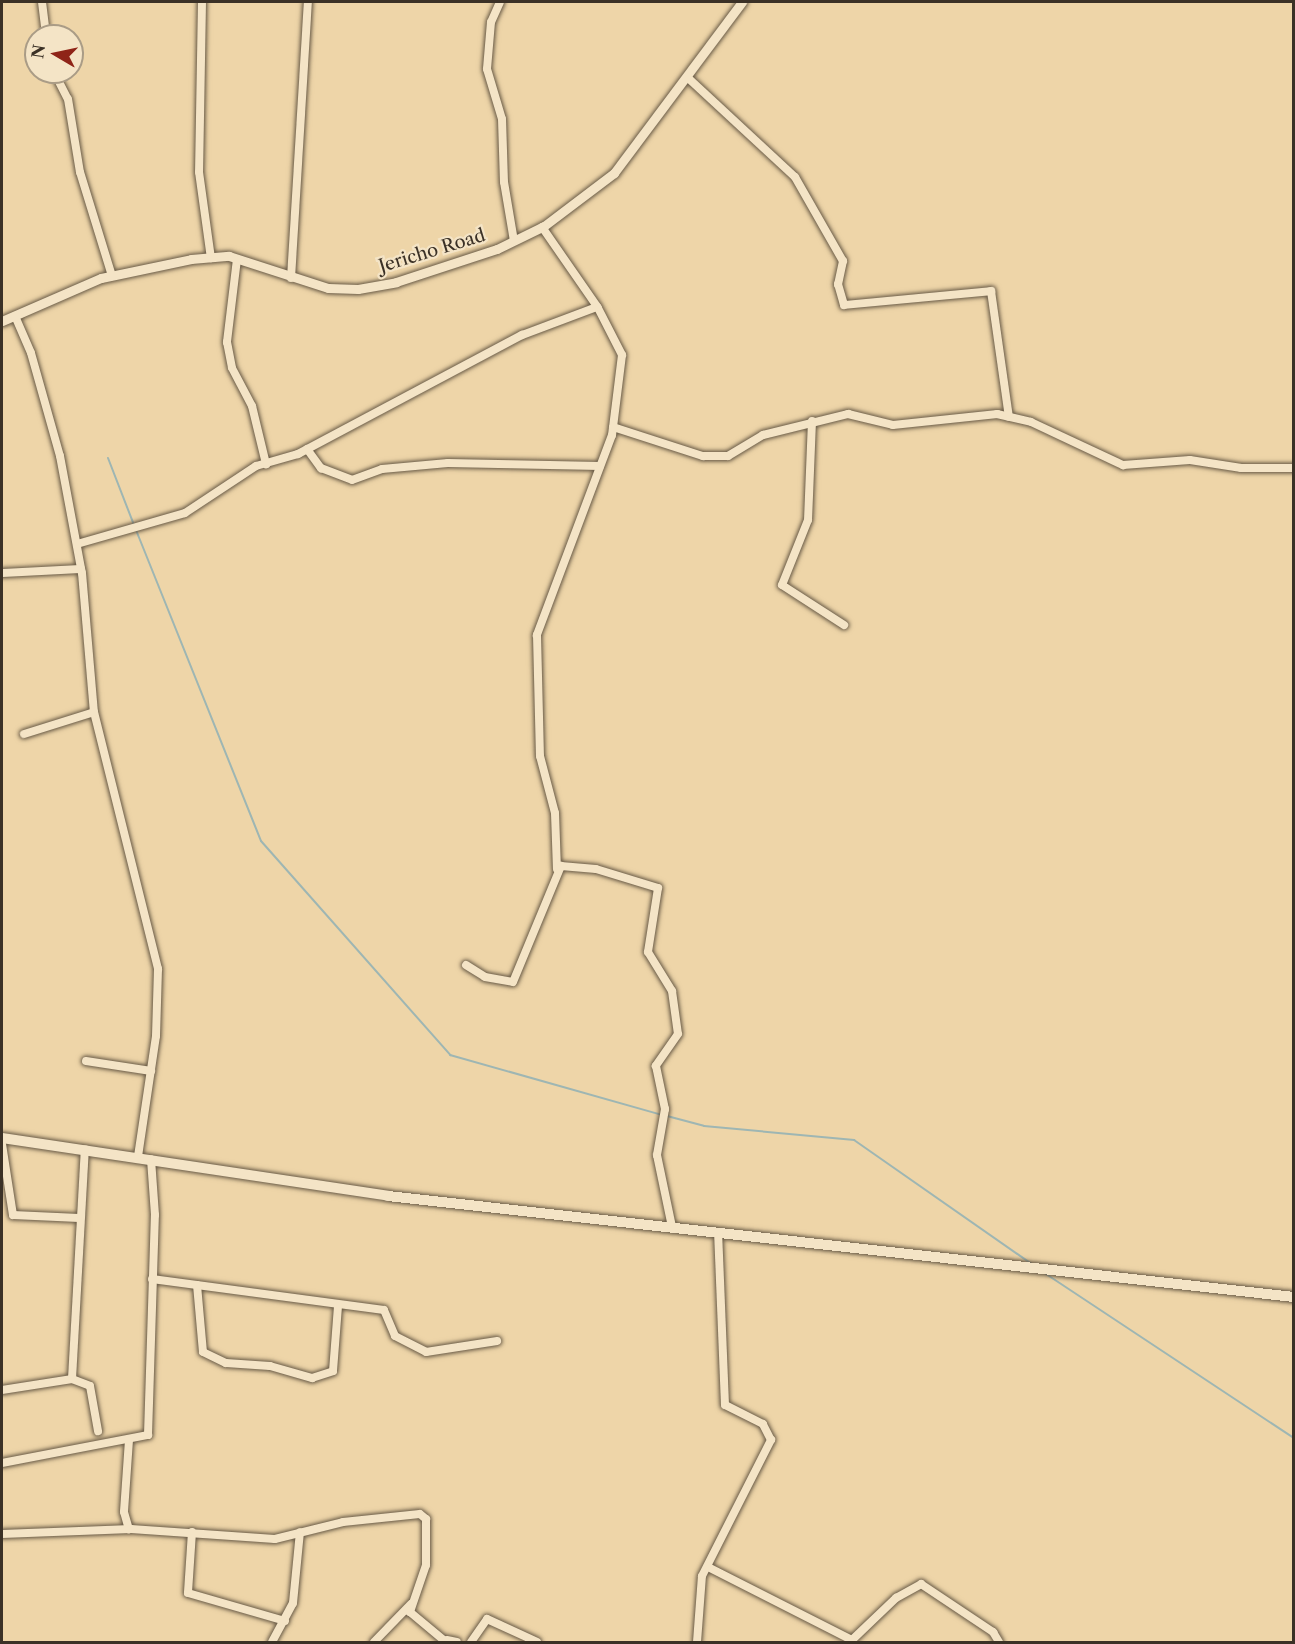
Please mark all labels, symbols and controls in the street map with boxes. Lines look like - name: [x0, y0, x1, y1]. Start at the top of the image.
- north arrow: [24, 24, 84, 84]
- text: N: [27, 43, 49, 60]
- street label: Jericho Road: [376, 225, 488, 277]

